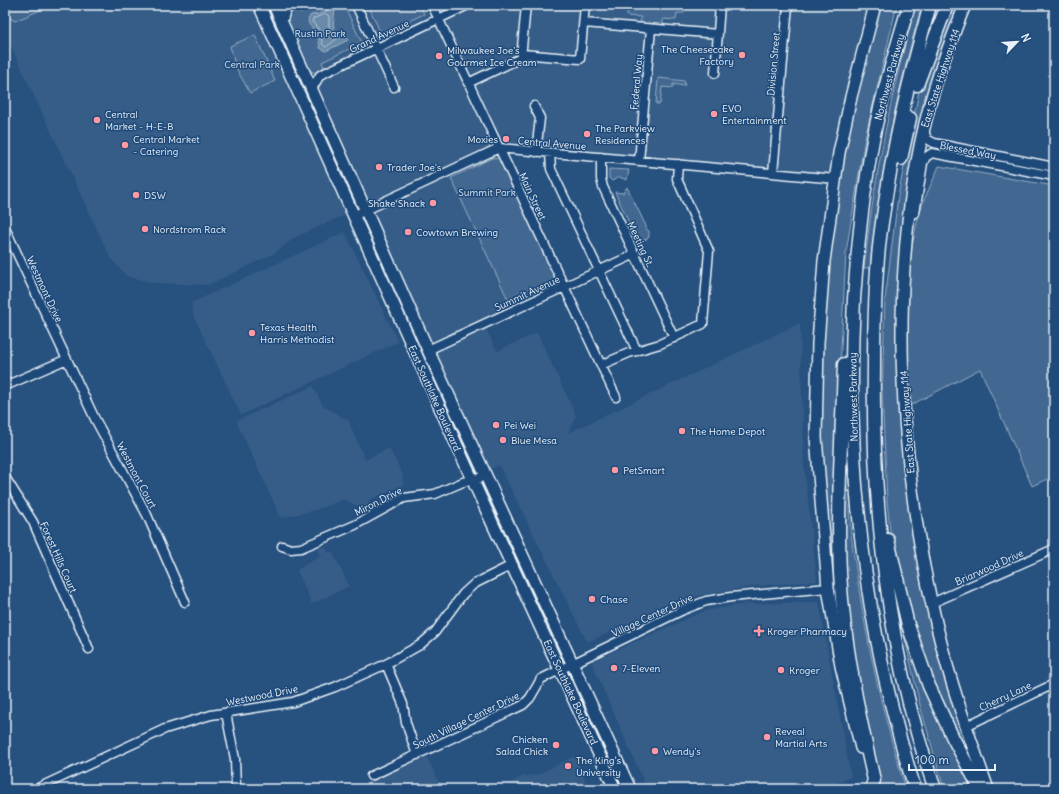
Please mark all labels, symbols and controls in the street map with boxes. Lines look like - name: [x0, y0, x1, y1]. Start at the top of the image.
- street label: Grand Avenue: [347, 17, 411, 56]
- north arrow: [997, 22, 1037, 62]
- park label: Rustin Park: [294, 27, 346, 40]
- street label: East State Highway 114: [918, 27, 963, 129]
- street label: Division Street: [764, 31, 783, 96]
- text: N: [1018, 31, 1034, 44]
- street label: Northwest Parkway: [872, 32, 907, 122]
- place label: The Cheesecake Factory: [661, 43, 734, 68]
- place label: Milwaukee Joe's Gourmet Ice Cream: [447, 44, 537, 69]
- marker: The Cheesecake Factory: [737, 50, 747, 60]
- marker: Milwaukee Joe's Gourmet Ice Cream: [434, 51, 444, 61]
- street label: Federal Way: [628, 54, 645, 111]
- park label: Central Park: [224, 58, 280, 71]
- place label: EVO Entertainment: [722, 102, 787, 127]
- place label: Central Market - H-E-B: [105, 108, 174, 133]
- marker: EVO Entertainment: [709, 109, 719, 119]
- marker: Central Market - H-E-B: [92, 115, 102, 125]
- place label: The Parkview Residences: [595, 122, 655, 147]
- marker: The Parkview Residences: [582, 129, 592, 139]
- place label: Central Market - Catering: [133, 133, 200, 158]
- place label: Moxies: [467, 133, 498, 146]
- marker: Moxies: [501, 134, 511, 144]
- street label: Central Avenue: [517, 134, 587, 153]
- street label: Blessed Way: [939, 139, 997, 162]
- marker: Central Market - Catering: [120, 140, 130, 150]
- place label: Trader Joe's: [387, 161, 442, 174]
- marker: Trader Joe's: [374, 162, 384, 172]
- street label: Main Street: [516, 170, 549, 223]
- park label: Summit Park: [458, 186, 516, 199]
- place label: DSW: [144, 189, 166, 202]
- marker: DSW: [131, 190, 141, 200]
- place label: Shake Shack: [368, 197, 425, 210]
- marker: Shake Shack: [428, 198, 438, 208]
- street label: Meeting St.: [624, 219, 657, 269]
- place label: Nordstrom Rack: [153, 223, 226, 236]
- marker: Nordstrom Rack: [140, 224, 150, 234]
- place label: Cowtown Brewing: [416, 226, 498, 239]
- marker: Cowtown Brewing: [403, 227, 413, 237]
- street label: Westmont Drive: [24, 254, 66, 324]
- street label: Summit Avenue: [493, 273, 562, 314]
- place label: Texas Health Harris Methodist: [260, 321, 335, 346]
- marker: Texas Health Harris Methodist: [247, 328, 257, 338]
- street label: East Southlake Boulevard: [405, 343, 464, 453]
- street label: Northwest Parkway: [846, 352, 861, 442]
- street label: East State Highway 114: [897, 370, 918, 474]
- place label: Pei Wei: [504, 419, 536, 432]
- marker: Pei Wei: [491, 420, 501, 430]
- place label: The Home Depot: [690, 425, 766, 438]
- marker: The Home Depot: [677, 426, 687, 436]
- place label: Blue Mesa: [511, 434, 557, 447]
- marker: Blue Mesa: [498, 435, 508, 445]
- street label: Westmont Court: [114, 440, 160, 511]
- place label: PetSmart: [623, 464, 666, 477]
- marker: PetSmart: [610, 465, 620, 475]
- street label: Miron Drive: [352, 484, 404, 519]
- street label: Forest Hills Court: [37, 520, 80, 595]
- street label: Briarwood Drive: [953, 547, 1025, 588]
- street label: Village Center Drive: [610, 591, 695, 640]
- place label: Chase: [600, 593, 628, 606]
- marker: Chase: [587, 594, 597, 604]
- place label: Kroger Pharmacy: [767, 625, 847, 638]
- marker: Kroger Pharmacy: [754, 626, 764, 636]
- street label: East Southlake Boulevard: [540, 638, 601, 747]
- place label: 7-Eleven: [622, 662, 661, 675]
- marker: 7-Eleven: [609, 663, 619, 673]
- place label: Kroger: [789, 664, 820, 677]
- marker: Kroger: [776, 665, 786, 675]
- street label: Cherry Lane: [977, 679, 1033, 714]
- street label: Westwood Drive: [225, 682, 299, 709]
- street label: South Village Center Drive: [411, 689, 522, 752]
- place label: Reveal Martial Arts: [775, 725, 828, 750]
- marker: Reveal Martial Arts: [762, 732, 772, 742]
- place label: Chicken Salad Chick: [496, 733, 548, 758]
- marker: Chicken Salad Chick: [551, 740, 561, 750]
- place label: Wendy's: [663, 745, 701, 758]
- marker: Wendy's: [650, 746, 660, 756]
- scale bar: [909, 746, 995, 772]
- text: 100 m: [915, 752, 949, 767]
- place label: The King’s University: [576, 754, 622, 779]
- marker: The King’s University: [563, 761, 573, 771]

